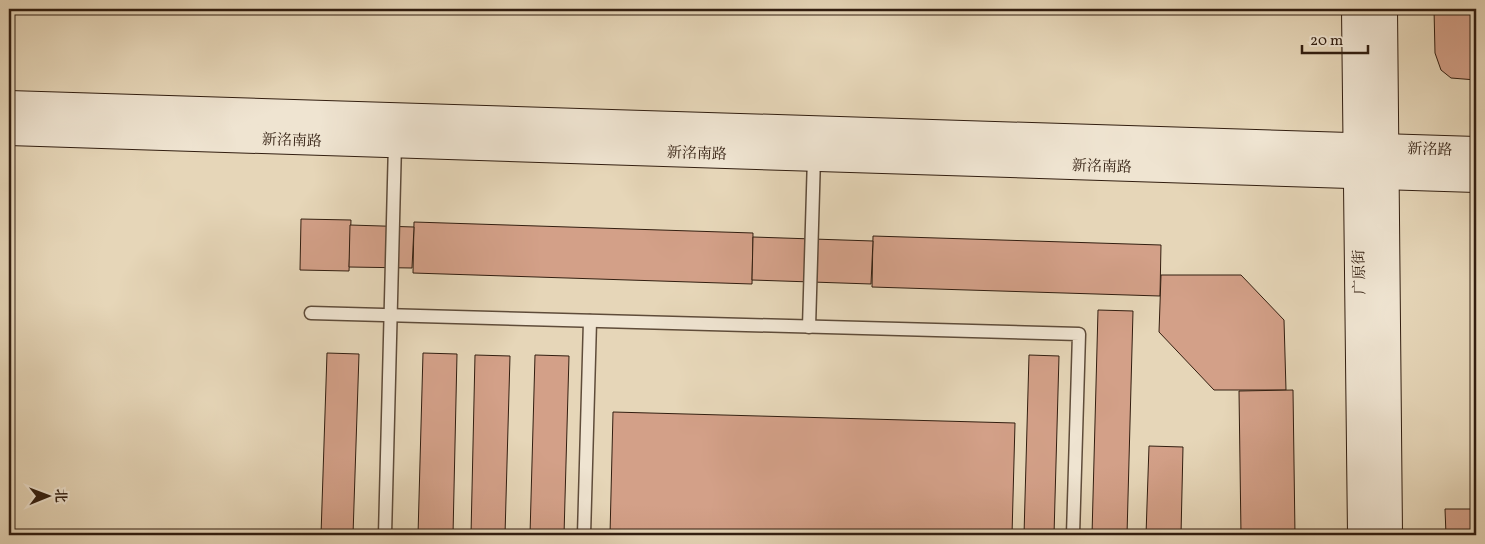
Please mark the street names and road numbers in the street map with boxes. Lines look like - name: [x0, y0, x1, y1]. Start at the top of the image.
- street label: 新洺南路: [262, 130, 322, 153]
- street label: 新洺路: [1407, 139, 1453, 162]
- street label: 新洺南路: [667, 143, 727, 166]
- street label: 新洺南路: [1072, 156, 1132, 179]
- street label: 广原街: [1350, 249, 1371, 295]

